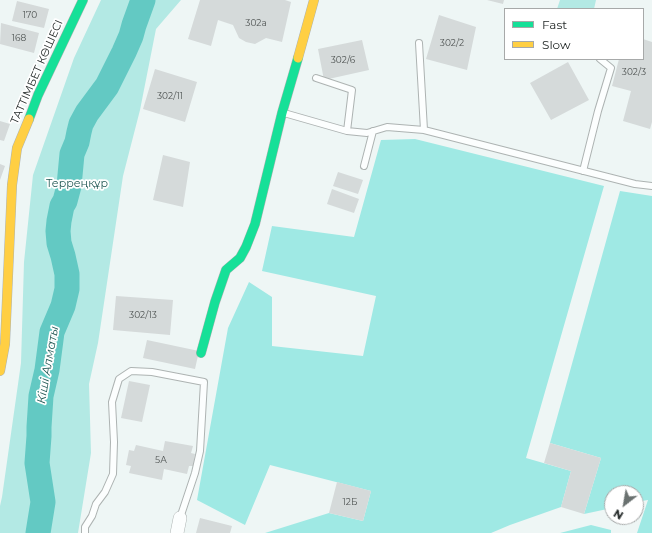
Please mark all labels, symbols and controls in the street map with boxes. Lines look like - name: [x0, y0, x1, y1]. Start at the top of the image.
- legend: [504, 8, 644, 60]
- house number: 170: [23, 10, 37, 20]
- text: Fast: [542, 17, 567, 32]
- street label: ТАТТІМБЕТ КӨШЕСІ: [8, 18, 66, 126]
- house number: 302а: [245, 18, 267, 28]
- house number: 168: [12, 33, 26, 43]
- text: Slow: [542, 37, 571, 52]
- house number: 302/2: [440, 38, 464, 48]
- house number: 302/6: [331, 55, 355, 65]
- house number: 302/3: [622, 67, 646, 77]
- house number: 302/11: [157, 91, 183, 101]
- park label: Терреңқұр: [46, 177, 108, 191]
- house number: 302/13: [129, 310, 157, 320]
- water label: Кіші Алматы: [34, 325, 62, 405]
- house number: 5А: [155, 455, 167, 465]
- north arrow: [604, 485, 644, 525]
- house number: 12Б: [343, 497, 357, 507]
- text: N: [611, 506, 626, 523]

